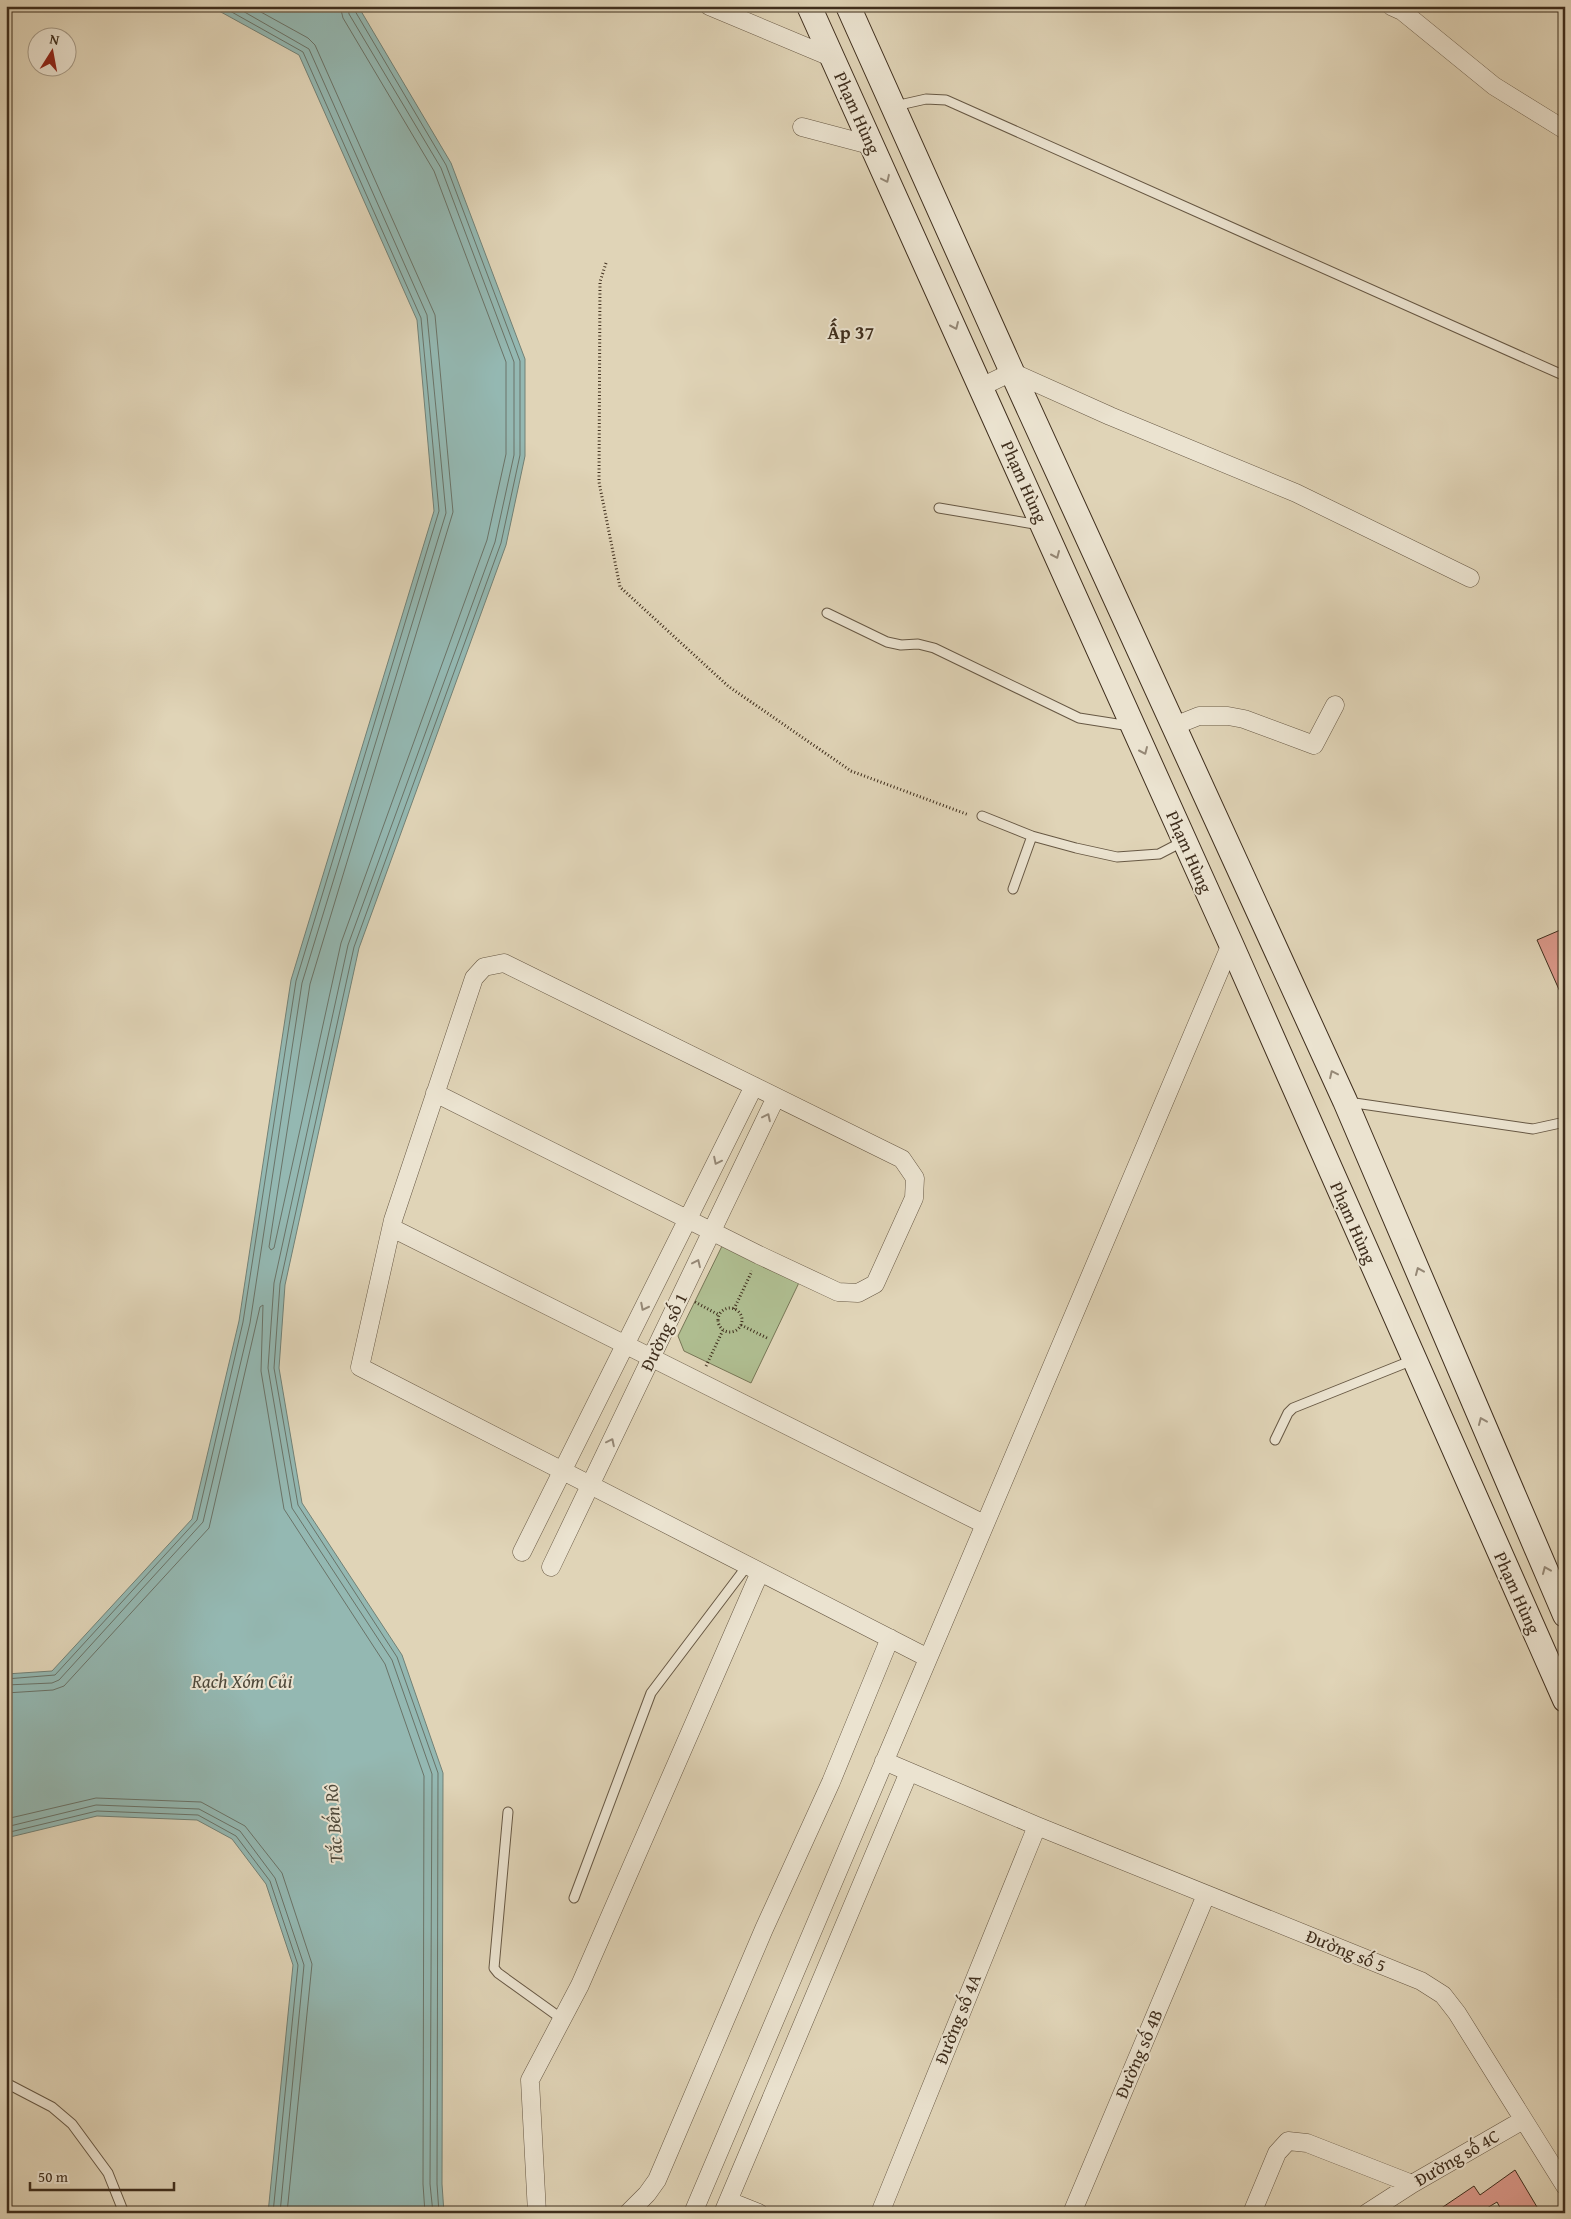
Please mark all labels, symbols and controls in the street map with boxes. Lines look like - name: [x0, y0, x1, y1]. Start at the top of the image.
- north arrow: [28, 28, 78, 78]
- text: N: [48, 29, 62, 50]
- street label: Phạm Hùng: [827, 67, 888, 158]
- one-way arrow: [880, 174, 890, 183]
- district label: Ấp 37: [828, 318, 875, 346]
- one-way arrow: [948, 321, 959, 330]
- street label: Phạm Hùng: [994, 436, 1055, 527]
- one-way arrow: [1049, 550, 1060, 559]
- one-way arrow: [1137, 746, 1148, 755]
- street label: Phạm Hùng: [1159, 806, 1220, 897]
- one-way arrow: [1328, 1070, 1339, 1079]
- one-way arrow: [760, 1113, 771, 1122]
- one-way arrow: [713, 1156, 723, 1165]
- street label: Phạm Hùng: [1323, 1177, 1384, 1268]
- one-way arrow: [690, 1260, 700, 1269]
- one-way arrow: [1415, 1267, 1425, 1276]
- street label: Đường số 1: [633, 1288, 694, 1376]
- one-way arrow: [640, 1301, 650, 1310]
- one-way arrow: [1478, 1417, 1489, 1426]
- one-way arrow: [605, 1438, 616, 1447]
- street label: Phạm Hùng: [1487, 1547, 1548, 1638]
- one-way arrow: [1541, 1566, 1552, 1575]
- water label: Rạch Xóm Củi: [191, 1667, 292, 1695]
- water label: Tắc Bến Rô: [316, 1783, 350, 1865]
- street label: Đường số 5: [1302, 1922, 1390, 1979]
- street label: Đường số 4A: [927, 1970, 988, 2068]
- street label: Đường số 4B: [1108, 2005, 1169, 2103]
- street label: Đường số 4C: [1409, 2122, 1504, 2193]
- scale bar: [30, 2159, 174, 2191]
- text: 50 m: [38, 2166, 69, 2187]

